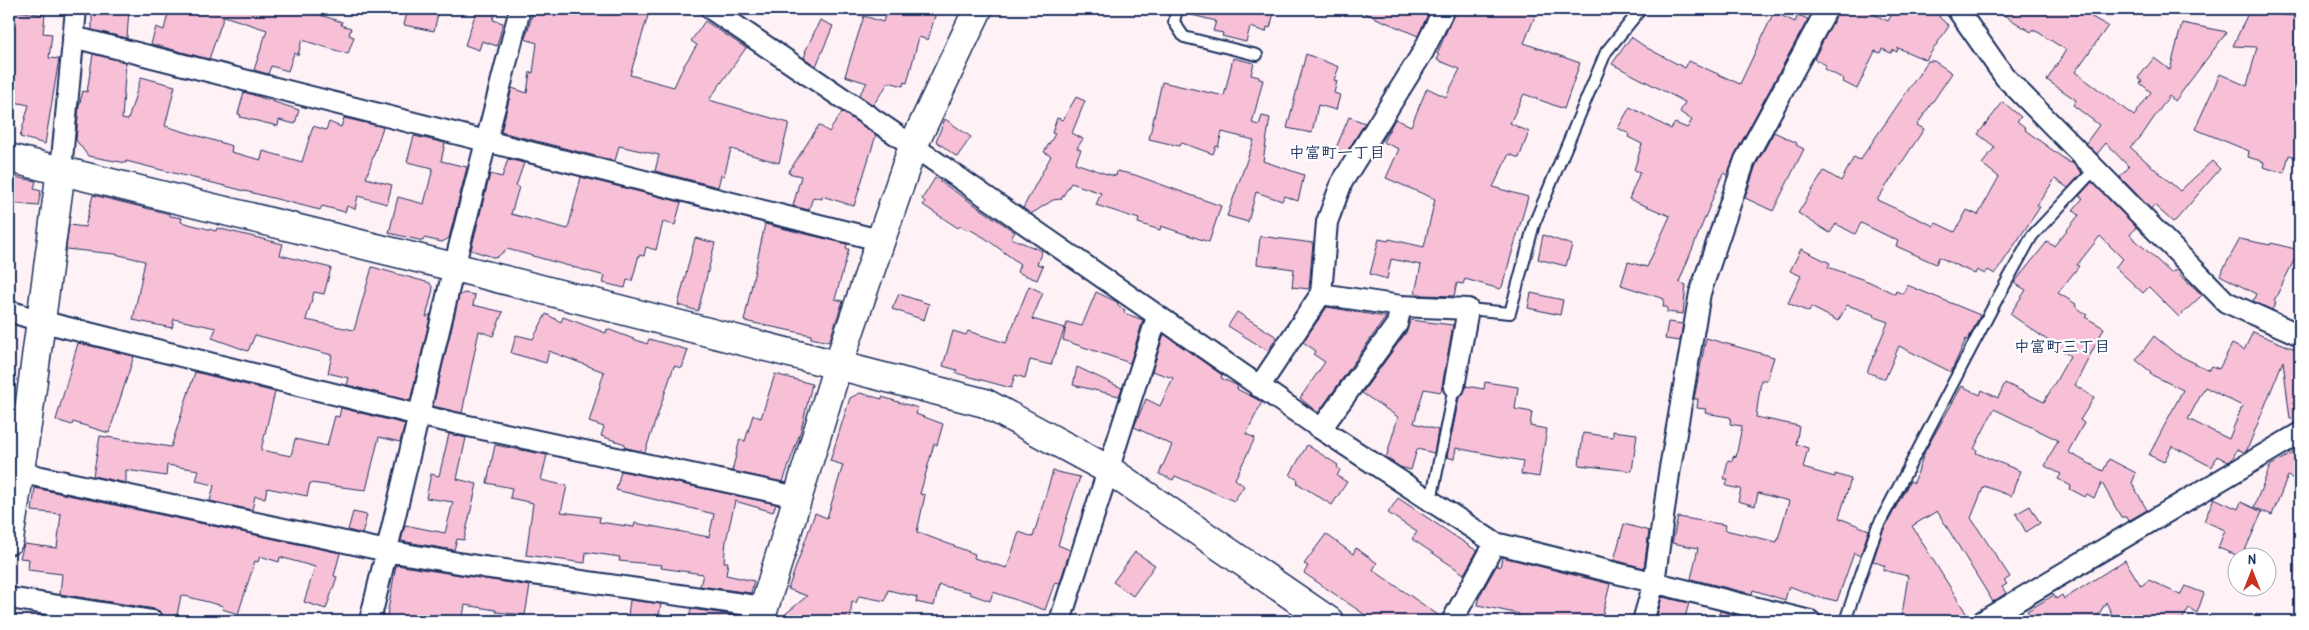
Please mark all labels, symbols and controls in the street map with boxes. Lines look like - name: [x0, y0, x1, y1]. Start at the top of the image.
- district label: 中富町一丁目: [1289, 141, 1385, 163]
- district label: 中富町三丁目: [2014, 335, 2110, 357]
- north arrow: [2226, 548, 2276, 598]
- text: N: [2248, 549, 2256, 568]

